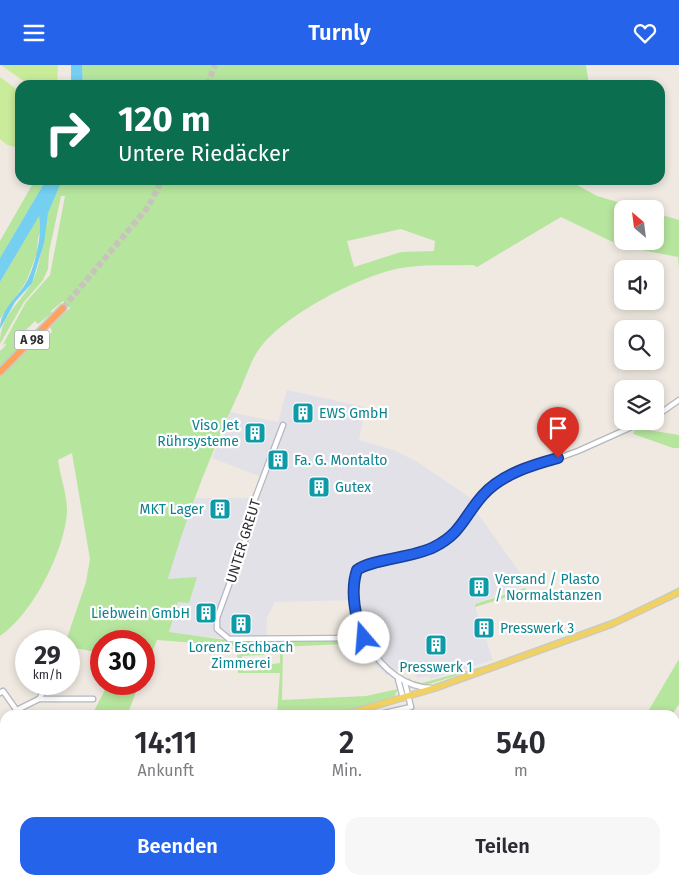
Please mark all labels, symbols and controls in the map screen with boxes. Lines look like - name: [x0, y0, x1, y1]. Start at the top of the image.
- icon: menu: [20, 19, 48, 47]
- text: Turnly: [308, 19, 371, 46]
- icon: heart: [631, 19, 659, 47]
- text: 120 m: [118, 98, 211, 140]
- icon: right: [35, 100, 100, 165]
- text: Untere Riedäcker: [118, 140, 289, 167]
- north arrow: [614, 200, 664, 250]
- map controls: [614, 200, 664, 430]
- button: sound: [614, 260, 664, 310]
- button: search: [614, 320, 664, 370]
- road number: A 98: [15, 331, 50, 349]
- button: layers: [614, 380, 664, 430]
- building icon: EWS GmbH: [291, 401, 315, 425]
- place label: EWS GmbH: [319, 405, 388, 422]
- pin: [537, 407, 579, 458]
- icon: arrive: [544, 414, 572, 442]
- place label: Viso Jet Rührsysteme: [157, 417, 240, 450]
- building icon: Viso Jet Rührsysteme: [243, 421, 267, 445]
- building icon: Fa. G. Montalto: [266, 448, 290, 472]
- place label: Fa. G. Montalto: [294, 452, 387, 469]
- building icon: Gutex: [307, 475, 331, 499]
- place label: Gutex: [335, 479, 371, 496]
- street label: UNTER GREUT: [223, 496, 265, 585]
- building icon: MKT Lager: [208, 497, 232, 521]
- place label: MKT Lager: [140, 501, 205, 518]
- place label: Versand / Plasto / Normalstanzen: [495, 571, 602, 604]
- building icon: Versand / Plasto / Normalstanzen: [467, 575, 491, 599]
- building icon: Liebwein GmbH: [194, 601, 218, 625]
- place label: Liebwein GmbH: [91, 605, 190, 622]
- position arrow: [337, 611, 389, 663]
- building icon: Lorenz Eschbach Zimmerei: [229, 612, 253, 636]
- building icon: Presswerk 3: [472, 616, 496, 640]
- place label: Presswerk 3: [500, 620, 574, 637]
- speed limit sign: 30: [90, 630, 155, 695]
- building icon: Presswerk 1: [424, 633, 448, 657]
- place label: Lorenz Eschbach Zimmerei: [189, 639, 294, 672]
- text: 29: [34, 641, 61, 671]
- place label: Presswerk 1: [399, 659, 473, 676]
- text: km/h: [33, 668, 62, 682]
- text: 14:11: [134, 725, 198, 761]
- text: 2: [339, 725, 354, 761]
- text: 540: [496, 725, 546, 761]
- text: Ankunft: [138, 761, 194, 780]
- text: Min.: [332, 761, 362, 780]
- text: m: [514, 761, 528, 780]
- button: Beenden: [20, 817, 335, 875]
- button: Teilen: [345, 817, 660, 875]

